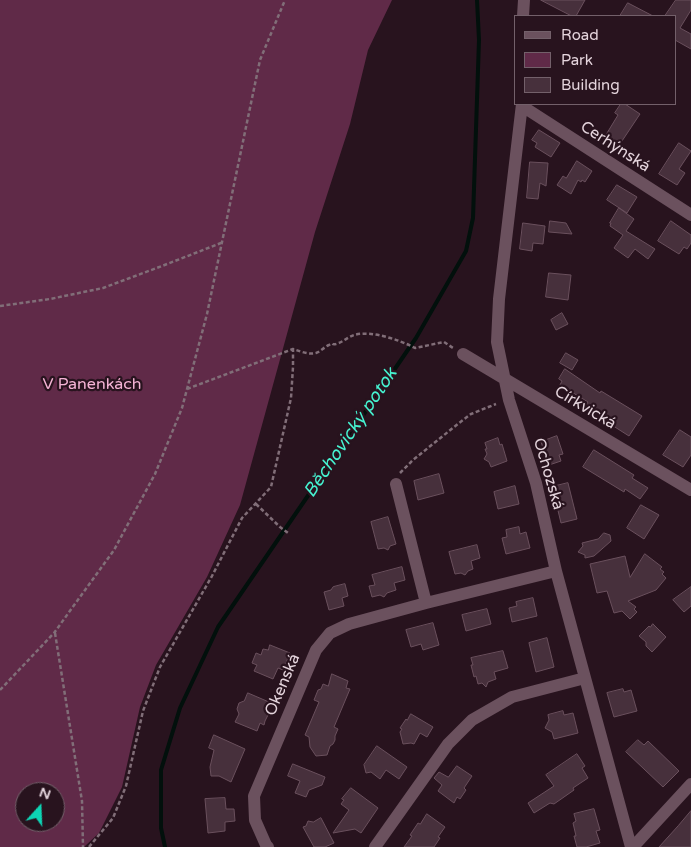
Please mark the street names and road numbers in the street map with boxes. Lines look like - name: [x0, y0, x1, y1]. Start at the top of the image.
- street label: Cerhýnská: [577, 117, 653, 177]
- street label: Církvická: [551, 382, 619, 434]
- street label: Ochozská: [529, 436, 567, 512]
- street label: Okenská: [261, 651, 305, 719]

